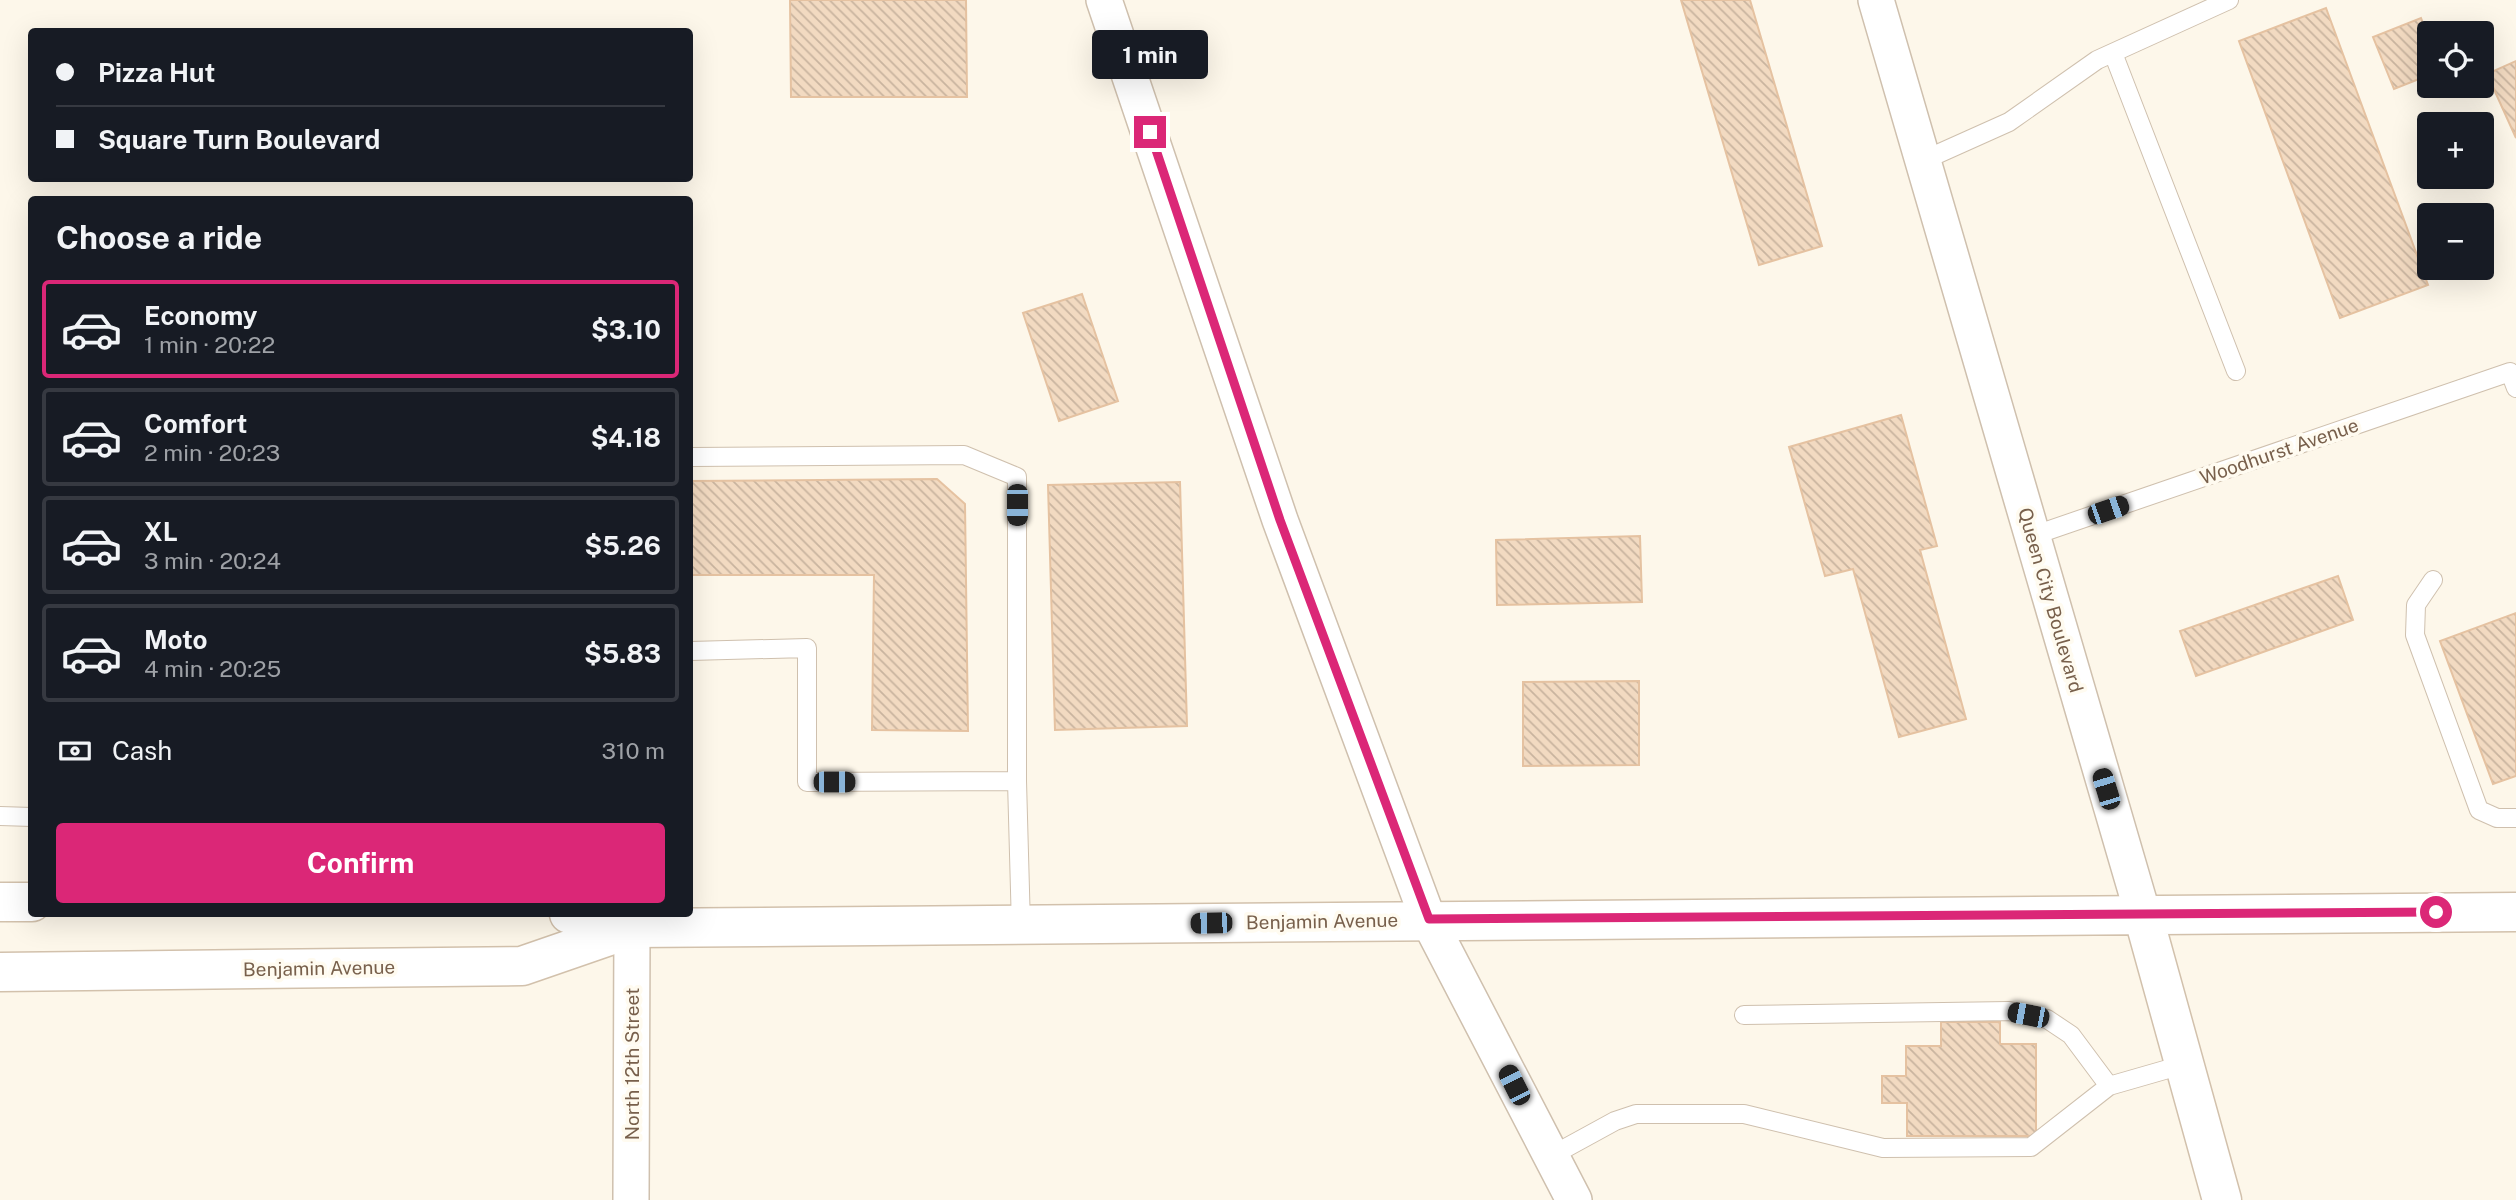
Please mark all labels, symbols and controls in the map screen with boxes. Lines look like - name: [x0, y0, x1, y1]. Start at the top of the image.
- map controls: [2417, 21, 2494, 280]
- button: locate: [2417, 21, 2494, 98]
- callout: 1 min: [1092, 31, 1208, 80]
- text: 1 min: [1122, 41, 1178, 68]
- text: Pizza Hut: [98, 57, 215, 88]
- button: +: [2417, 112, 2494, 189]
- route end: [1134, 116, 1166, 148]
- text: Square Turn Boulevard: [98, 124, 380, 155]
- button: −: [2417, 203, 2494, 280]
- text: Choose a ride: [56, 219, 262, 256]
- icon: car: [60, 298, 123, 361]
- text: Economy: [144, 300, 257, 331]
- text: $3.10: [591, 314, 661, 345]
- text: 1 min · 20:22: [144, 331, 275, 358]
- icon: car: [60, 406, 123, 469]
- text: Comfort: [144, 408, 247, 439]
- street label: Woodhurst Avenue: [2197, 414, 2361, 488]
- text: $4.18: [591, 422, 661, 453]
- text: 2 min · 20:23: [144, 439, 280, 466]
- car: [1007, 484, 1028, 526]
- car: [2085, 493, 2132, 527]
- street label: Queen City Boulevard: [2014, 505, 2088, 695]
- icon: car: [60, 514, 123, 577]
- text: XL: [144, 516, 178, 547]
- text: $5.26: [585, 530, 661, 561]
- text: 3 min · 20:24: [144, 547, 281, 574]
- icon: car: [60, 622, 123, 685]
- text: Moto: [144, 624, 207, 655]
- text: $5.83: [584, 638, 661, 669]
- text: 4 min · 20:25: [144, 655, 281, 682]
- icon: cash: [56, 732, 94, 770]
- text: Cash: [112, 735, 172, 766]
- text: 310 m: [602, 737, 665, 764]
- car: [2090, 766, 2123, 812]
- car: [814, 772, 856, 793]
- button: Confirm: [56, 823, 665, 903]
- route start: [2420, 896, 2452, 928]
- street label: Benjamin Avenue: [1246, 909, 1398, 933]
- car: [1190, 912, 1233, 934]
- street label: Benjamin Avenue: [243, 956, 395, 980]
- street label: North 12th Street: [621, 988, 643, 1140]
- car: [2006, 1001, 2051, 1029]
- car: [1496, 1062, 1533, 1108]

